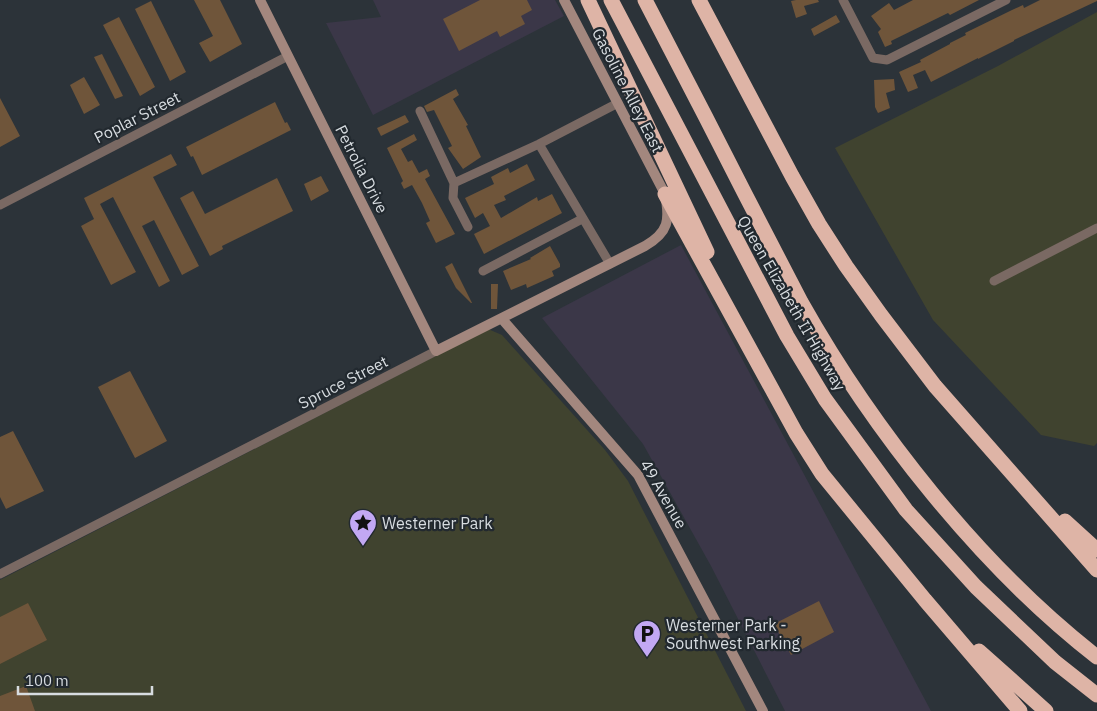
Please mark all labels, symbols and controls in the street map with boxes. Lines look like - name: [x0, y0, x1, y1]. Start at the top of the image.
- street label: Gasoline Alley East: [588, 24, 668, 156]
- street label: Poplar Street: [91, 87, 183, 147]
- street label: Petrolia Drive: [331, 122, 393, 217]
- street label: Queen Elizabeth II Highway: [734, 212, 850, 394]
- street label: Spruce Street: [295, 351, 391, 413]
- street label: 49 Avenue: [636, 456, 692, 532]
- place icon: Westerner Park: [348, 508, 378, 547]
- place label: Westerner Park: [382, 513, 493, 533]
- place label: Westerner Park - Southwest Parking: [666, 615, 801, 653]
- parking icon: Westerner Park - Southwest Parking: [632, 619, 662, 658]
- scale bar: [18, 664, 151, 696]
- text: 100 m: [25, 671, 69, 690]

